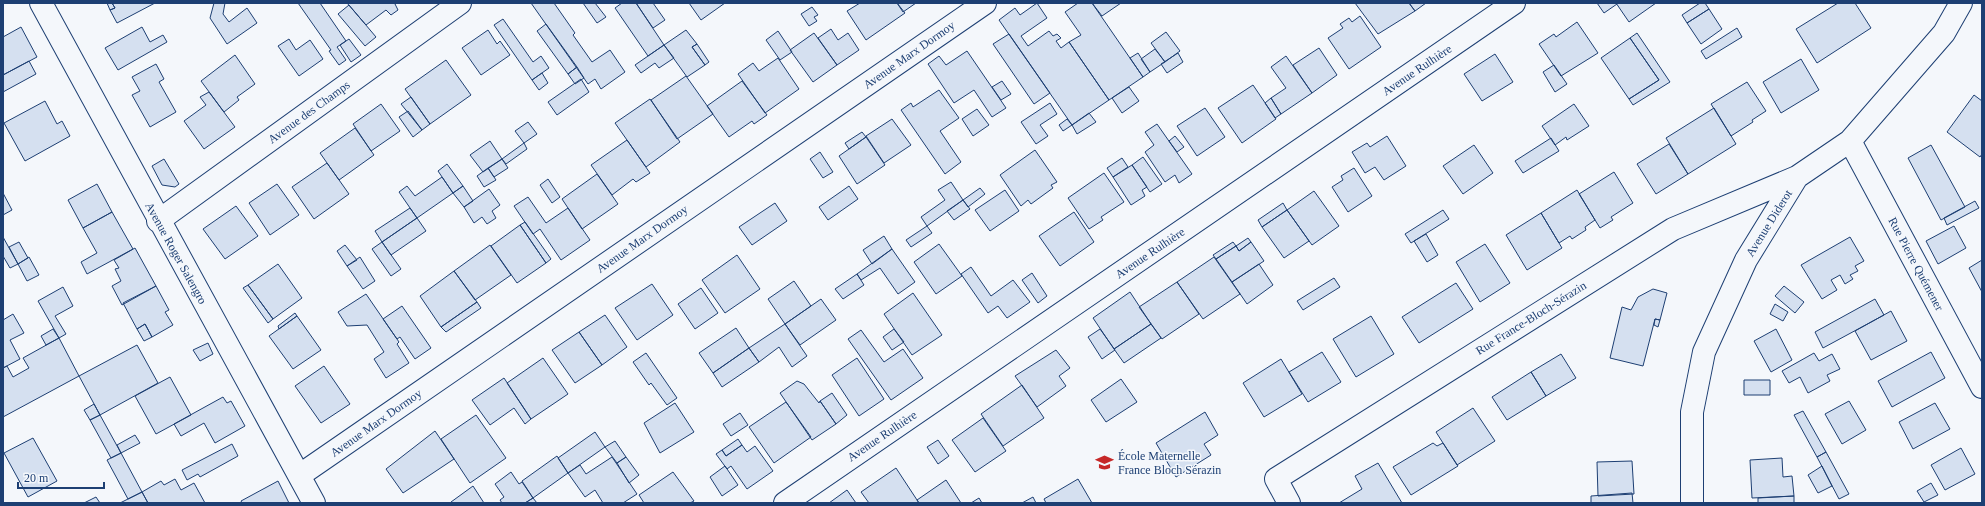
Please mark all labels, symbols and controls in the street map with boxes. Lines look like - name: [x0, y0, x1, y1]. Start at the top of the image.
- street label: Avenue Marx Dormoy: [861, 18, 957, 92]
- street label: Avenue Rulhière: [1380, 42, 1454, 98]
- street label: Avenue des Champs: [265, 77, 353, 146]
- street label: Avenue Diderot: [1743, 186, 1795, 259]
- street label: Avenue Roger Salengro: [142, 200, 210, 306]
- street label: Avenue Marx Dormoy: [594, 202, 690, 276]
- street label: Rue Pierre Quémener: [1885, 215, 1947, 313]
- street label: Avenue Rulhière: [1113, 225, 1187, 281]
- street label: Rue France-Bloch-Sérazin: [1473, 278, 1589, 358]
- street label: Avenue Marx Dormoy: [328, 386, 424, 460]
- street label: Avenue Rulhière: [845, 408, 919, 464]
- place label: École Maternelle France Bloch Sérazin: [1118, 449, 1221, 477]
- school or university icon: École Maternelle France Bloch Sérazin: [1095, 453, 1115, 473]
- scale bar: [18, 464, 104, 490]
- text: 20 m: [24, 471, 49, 485]

